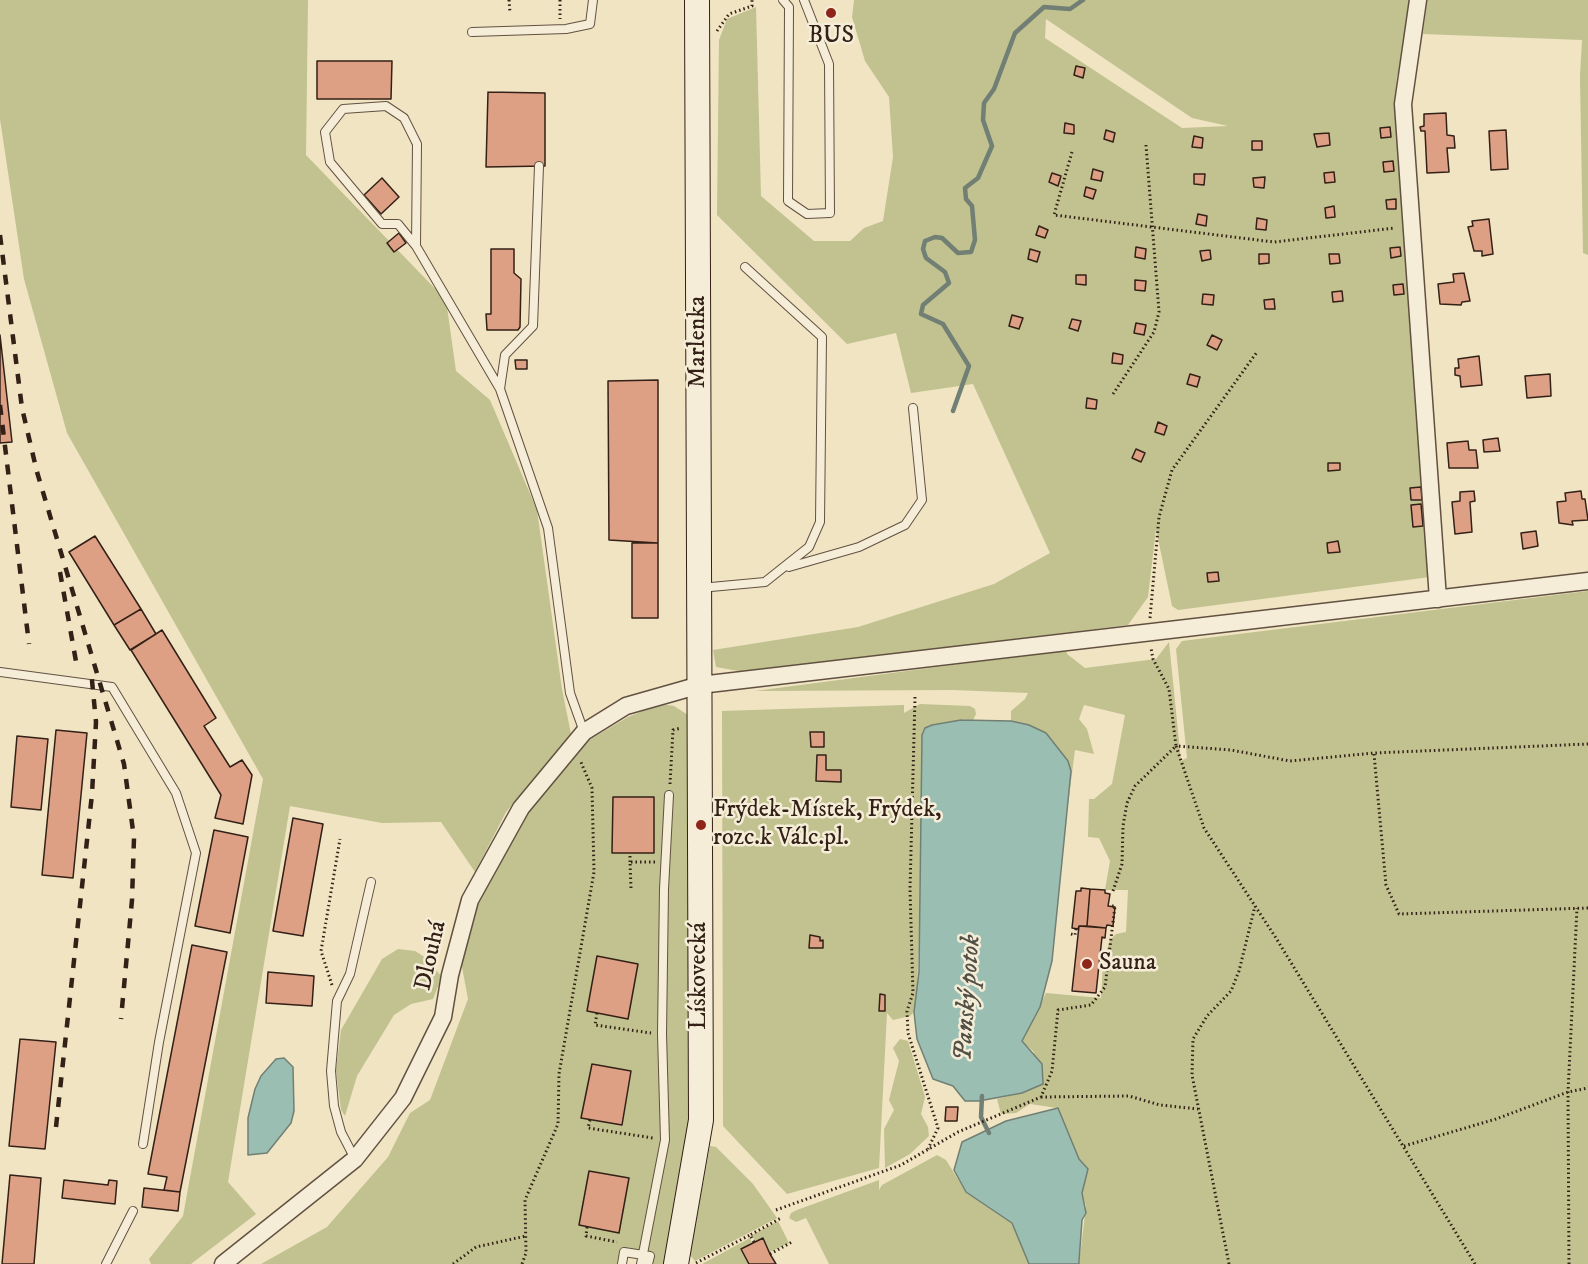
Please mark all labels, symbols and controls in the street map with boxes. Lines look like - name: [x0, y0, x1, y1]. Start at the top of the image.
- marker: BUS: [824, 6, 838, 20]
- place label: BUS: [808, 23, 854, 51]
- street label: Marlenka: [685, 296, 713, 388]
- place label: Frýdek-Místek, Frýdek, rozc.k Válc.pl.: [713, 797, 942, 853]
- marker: Frýdek-Místek, Frýdek, rozc.k Válc.pl.: [694, 818, 708, 832]
- street label: Dlouhá: [410, 918, 454, 994]
- street label: Lískovecká: [686, 922, 714, 1030]
- water label: Panský potok: [949, 934, 989, 1062]
- place label: Sauna: [1099, 950, 1156, 978]
- marker: Sauna: [1080, 957, 1094, 971]

